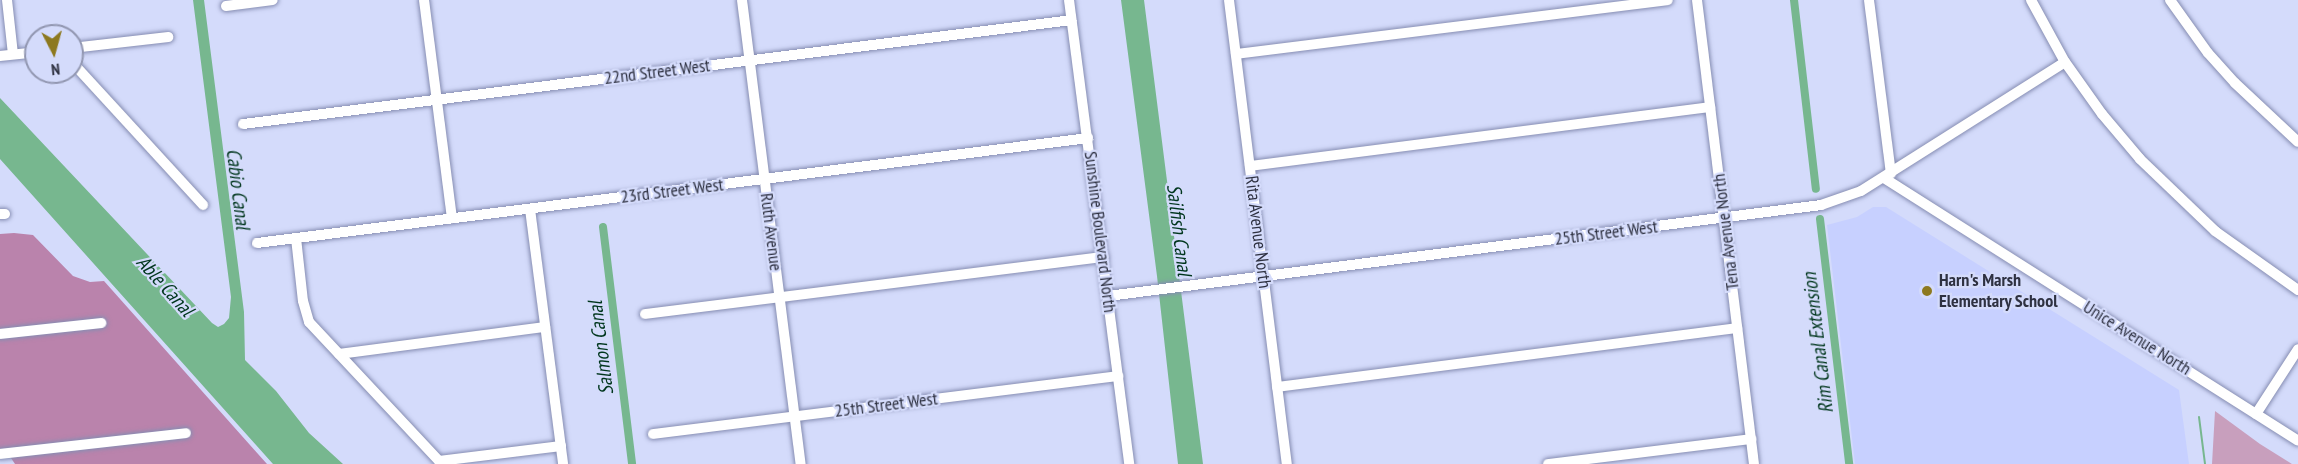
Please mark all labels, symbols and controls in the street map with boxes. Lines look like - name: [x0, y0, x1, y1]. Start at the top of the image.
- north arrow: [24, 24, 84, 84]
- street label: 22nd Street West: [603, 55, 711, 89]
- text: N: [50, 60, 61, 80]
- water label: Cabio Canal: [221, 147, 255, 231]
- street label: Sunshine Boulevard North: [1079, 150, 1121, 314]
- street label: Tena Avenue North: [1708, 172, 1744, 292]
- street label: 23rd Street West: [619, 174, 725, 208]
- street label: Rita Avenue North: [1240, 174, 1276, 290]
- water label: Sailfish Canal: [1161, 183, 1197, 277]
- street label: Ruth Avenue: [755, 192, 787, 272]
- street label: 25th Street West: [1553, 216, 1659, 250]
- water label: Able Canal: [131, 251, 199, 321]
- place label: Harn's Marsh Elementary School: [1939, 270, 2058, 312]
- water label: Rim Canal Extension: [1797, 271, 1839, 415]
- marker: Harn's Marsh Elementary School: [1920, 284, 1934, 298]
- street label: Unice Avenue North: [2079, 296, 2195, 380]
- water label: Salmon Canal: [583, 300, 619, 396]
- street label: 25th Street West: [833, 388, 939, 422]

